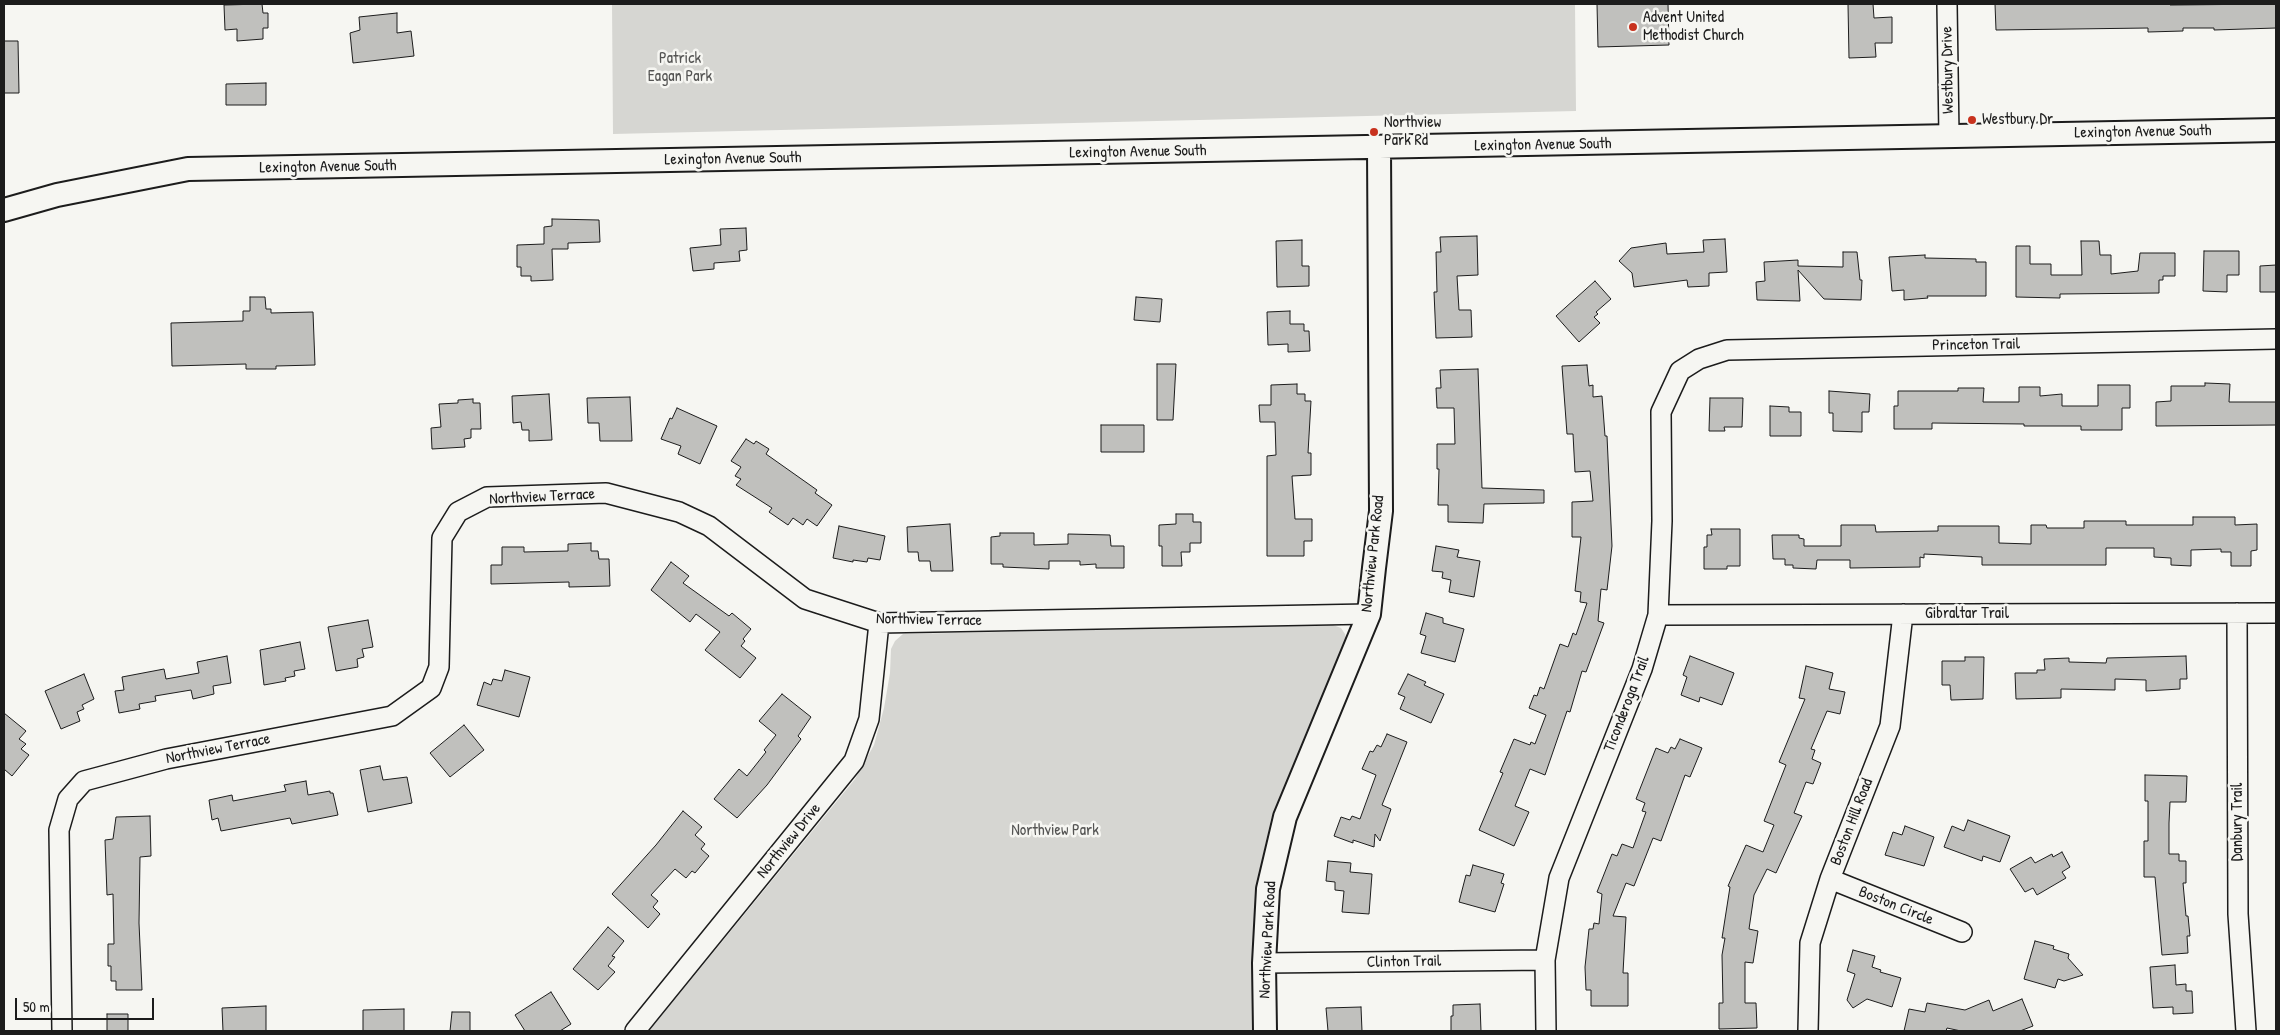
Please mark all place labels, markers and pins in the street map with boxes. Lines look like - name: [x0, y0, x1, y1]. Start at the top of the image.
- place label: Advent United Methodist Church: [1643, 8, 1744, 46]
- marker: Advent United Methodist Church: [1627, 21, 1639, 33]
- place label: Westbury Dr: [1982, 110, 2053, 130]
- place label: Northview Park Rd: [1384, 113, 1441, 151]
- marker: Westbury Dr: [1966, 114, 1978, 126]
- marker: Northview Park Rd: [1368, 126, 1380, 138]

